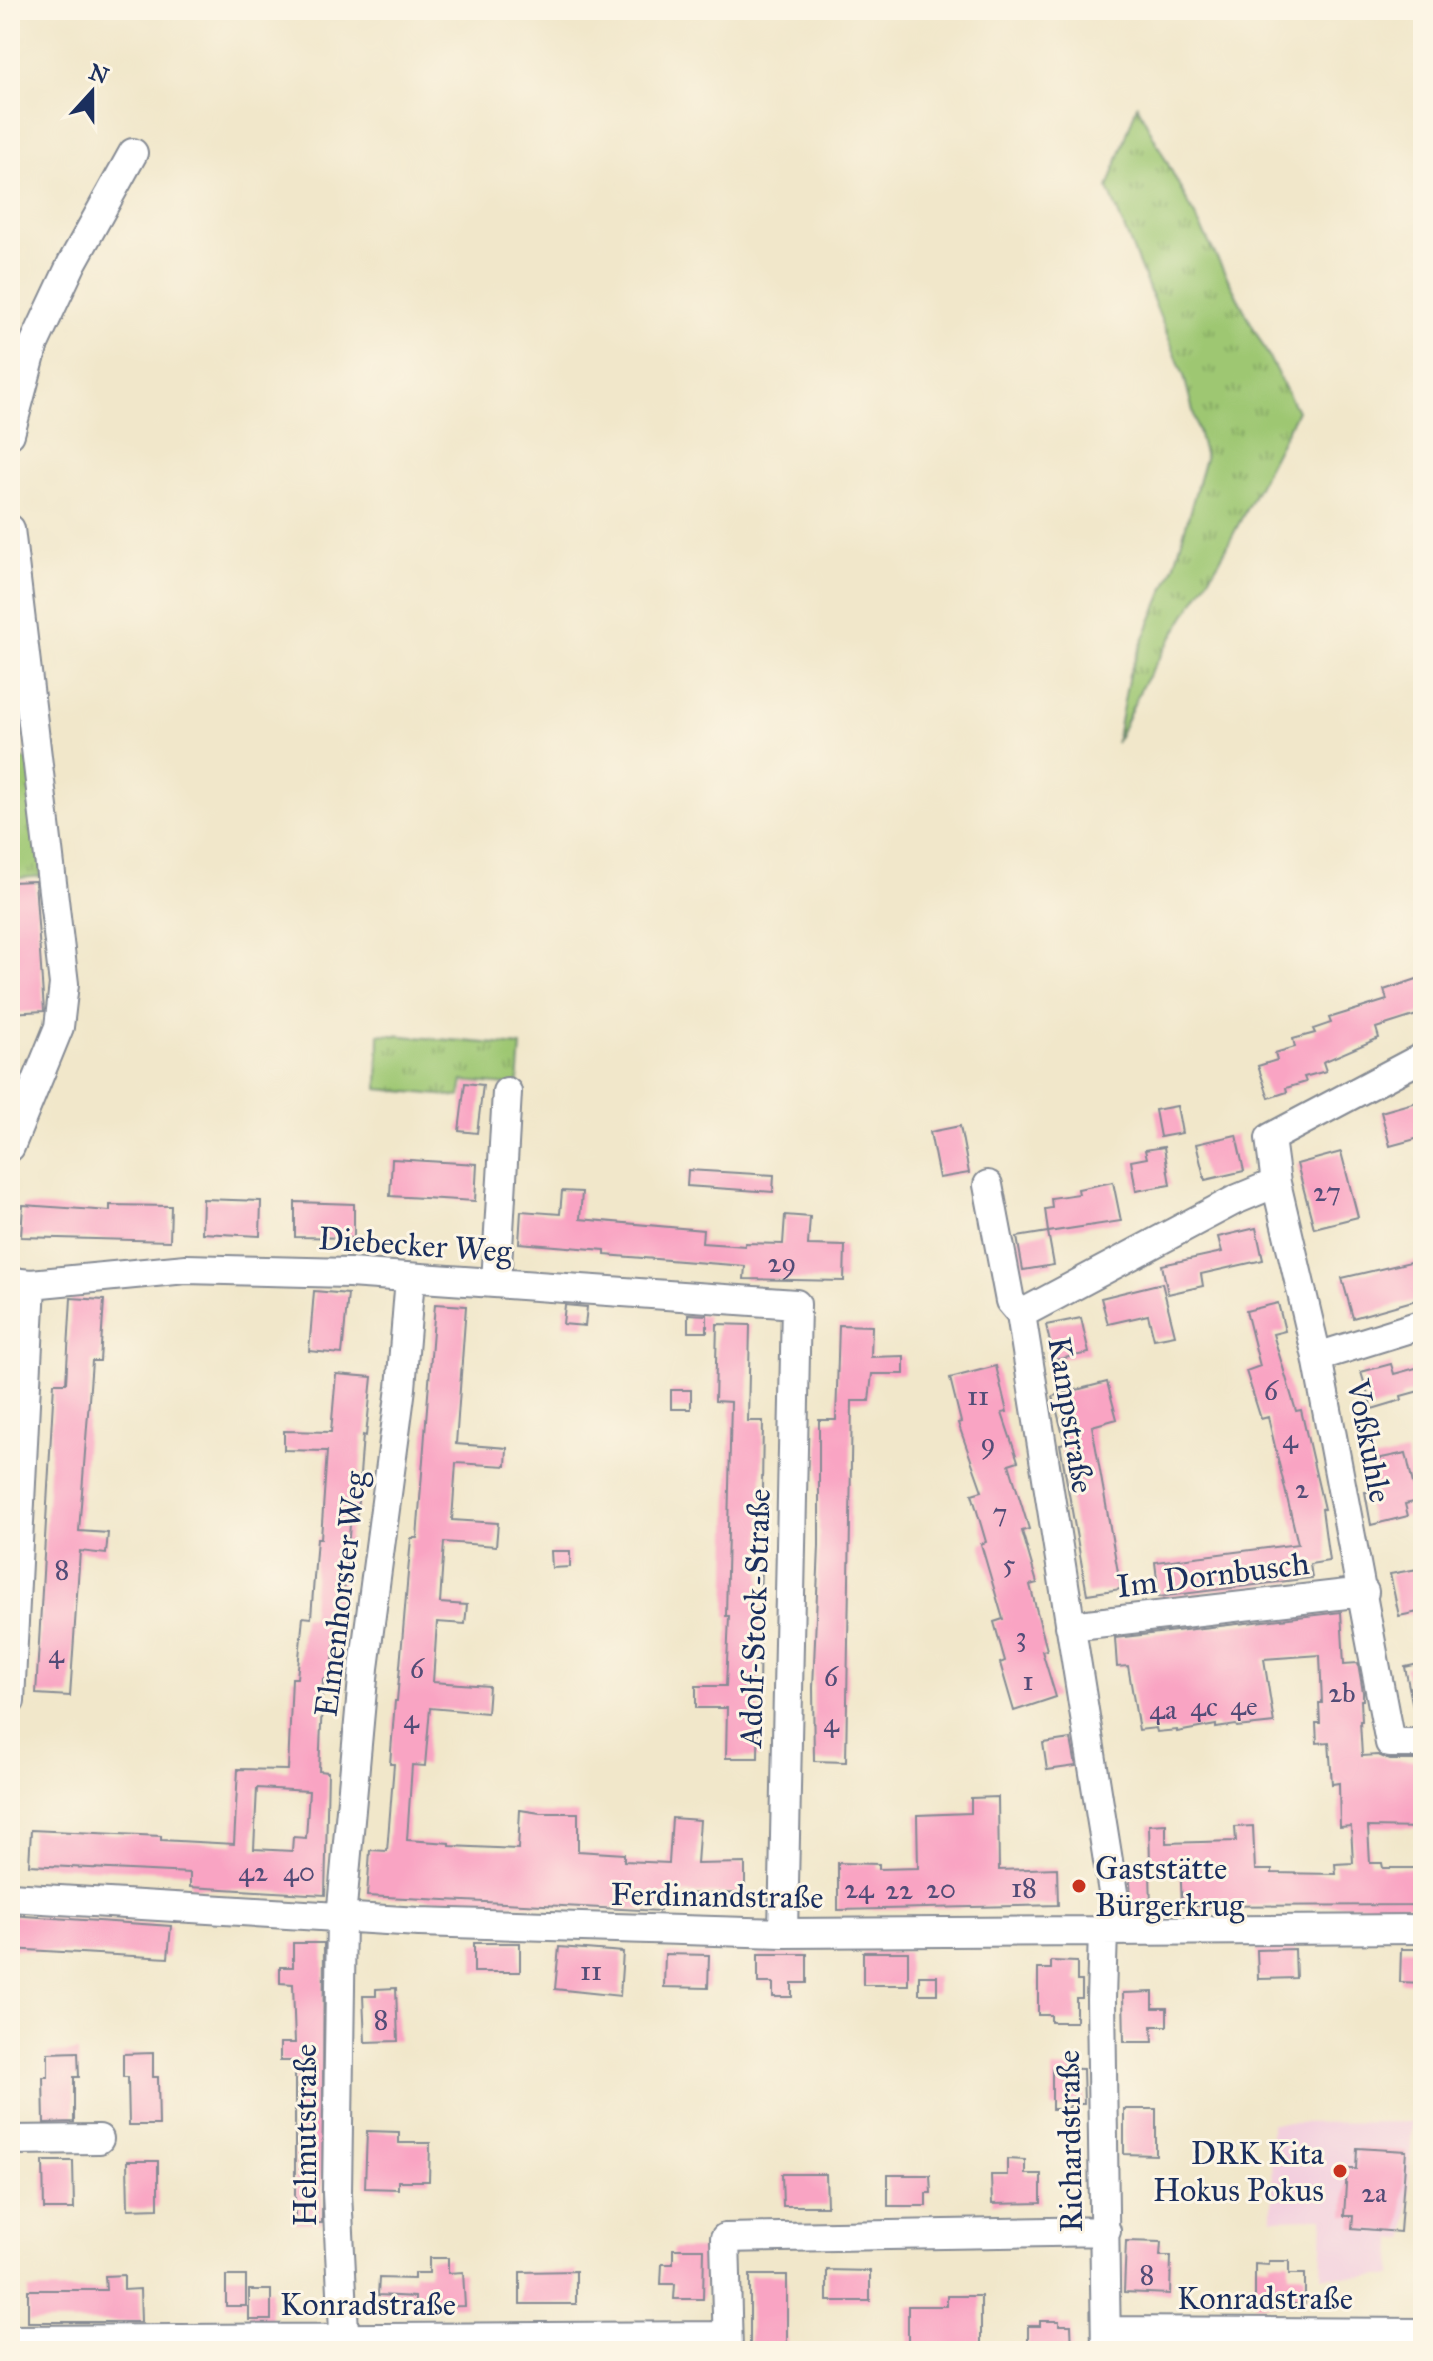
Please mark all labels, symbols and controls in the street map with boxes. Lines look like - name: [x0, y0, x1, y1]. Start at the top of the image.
- north arrow: [52, 52, 132, 132]
- text: N: [85, 58, 113, 90]
- house number: 27: [1313, 1174, 1341, 1209]
- street label: Diebecker Weg: [317, 1219, 514, 1271]
- house number: 29: [768, 1245, 796, 1280]
- street label: Kampstraße: [1039, 1334, 1103, 1496]
- house number: 6: [1264, 1373, 1280, 1408]
- street label: Voßkuhle: [1338, 1375, 1400, 1506]
- house number: 11: [967, 1378, 989, 1413]
- house number: 4: [1282, 1421, 1299, 1456]
- house number: 9: [980, 1425, 996, 1460]
- street label: Elmenhorster Weg: [307, 1468, 376, 1719]
- house number: 2: [1295, 1471, 1309, 1506]
- street label: Adolf-Stock-Straße: [731, 1488, 779, 1750]
- house number: 7: [993, 1495, 1007, 1530]
- street label: Im Dornbusch: [1115, 1544, 1312, 1606]
- house number: 5: [1002, 1546, 1016, 1581]
- house number: 8: [55, 1552, 69, 1587]
- house number: 3: [1015, 1619, 1027, 1654]
- house number: 4: [48, 1636, 65, 1671]
- house number: 6: [410, 1651, 426, 1686]
- house number: 6: [824, 1659, 840, 1694]
- house number: 1: [1022, 1663, 1034, 1698]
- house number: 2b: [1328, 1675, 1356, 1710]
- house number: 4e: [1230, 1688, 1258, 1723]
- house number: 4c: [1190, 1689, 1218, 1724]
- house number: 4a: [1149, 1692, 1177, 1727]
- house number: 4: [403, 1701, 420, 1736]
- house number: 4: [823, 1705, 840, 1740]
- place label: Gaststätte Bürgerkrug: [1095, 1849, 1245, 1925]
- house number: 42: [238, 1854, 268, 1889]
- house number: 40: [283, 1854, 315, 1889]
- house number: 18: [1011, 1870, 1037, 1905]
- house number: 24: [844, 1871, 875, 1906]
- house number: 20: [926, 1871, 956, 1906]
- house number: 22: [885, 1872, 913, 1907]
- street label: Ferdinandstraße: [610, 1875, 824, 1917]
- marker: Gaststätte Bürgerkrug: [1070, 1877, 1088, 1895]
- house number: 11: [580, 1953, 602, 1988]
- house number: 8: [374, 2002, 388, 2037]
- street label: Helmutstraße: [286, 2044, 325, 2226]
- street label: Richardstraße: [1049, 2050, 1091, 2232]
- place label: DRK Kita Hokus Pokus: [1153, 2134, 1324, 2210]
- marker: DRK Kita Hokus Pokus: [1331, 2162, 1349, 2180]
- house number: 2a: [1361, 2175, 1387, 2210]
- house number: 8: [1140, 2257, 1154, 2292]
- street label: Konradstraße: [1177, 2279, 1353, 2318]
- street label: Konradstraße: [280, 2285, 456, 2324]

